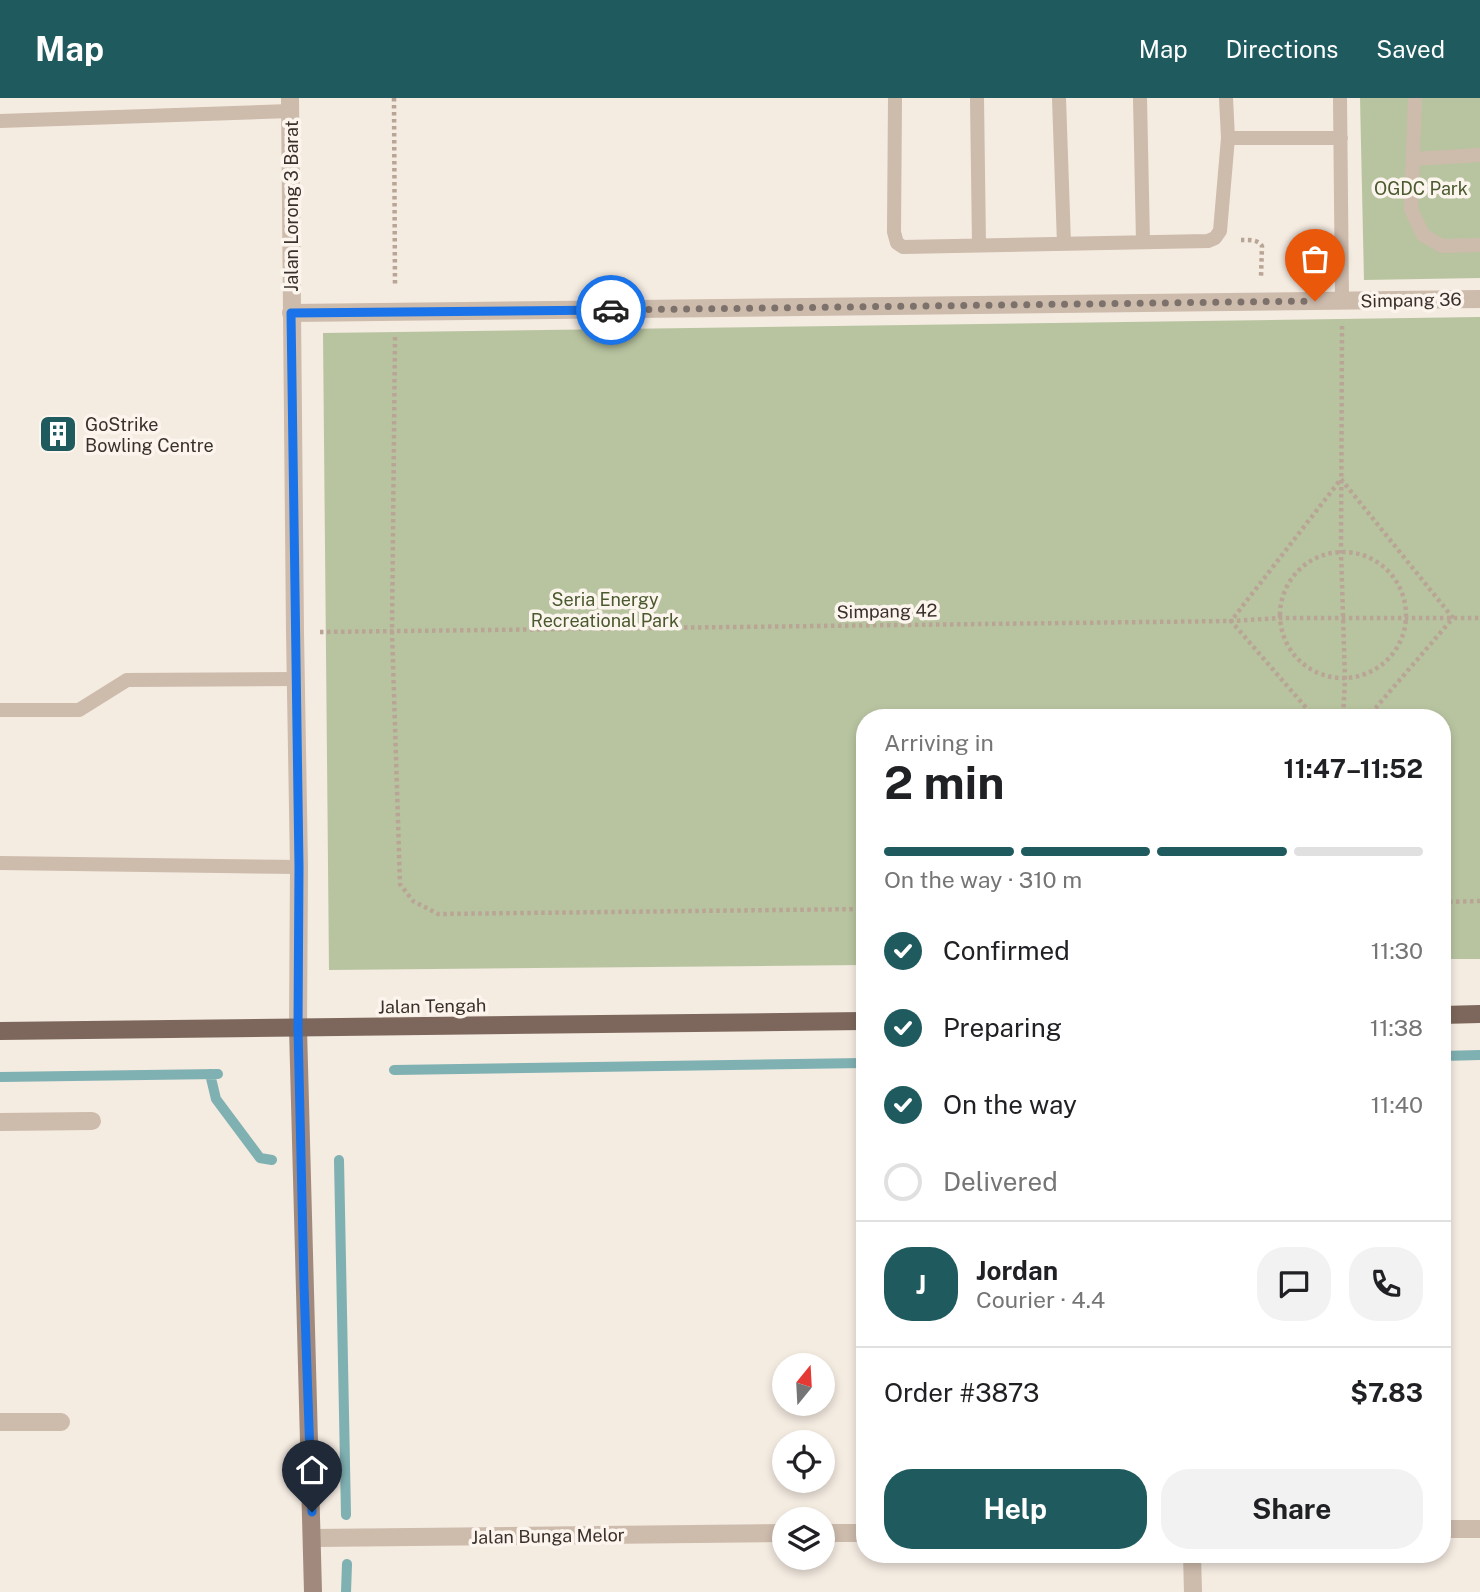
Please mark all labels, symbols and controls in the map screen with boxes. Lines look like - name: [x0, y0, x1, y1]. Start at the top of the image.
- text: Map: [35, 30, 104, 68]
- text: Map: [1139, 35, 1188, 63]
- text: Directions: [1226, 35, 1338, 63]
- text: Saved: [1376, 35, 1445, 63]
- street label: Jalan Lorong 3 Barat: [281, 120, 302, 292]
- park label: OGDC Park: [1374, 178, 1468, 199]
- pin: [1285, 229, 1345, 301]
- icon: bag: [1296, 240, 1334, 278]
- courier: [576, 275, 646, 345]
- street label: Simpang 36: [1360, 289, 1462, 311]
- icon: car: [592, 291, 630, 329]
- building icon: GoStrike Bowling Centre: [37, 413, 79, 455]
- place label: GoStrike Bowling Centre: [85, 414, 214, 456]
- park label: Seria Energy Recreational Park: [531, 589, 679, 631]
- street label: Simpang 42: [836, 600, 938, 622]
- text: Arriving in: [884, 729, 994, 756]
- text: 11:47–11:52: [1284, 753, 1423, 784]
- text: 2 min: [884, 755, 1004, 809]
- text: On the way · 310 m: [884, 866, 1082, 893]
- icon: check: [884, 932, 922, 970]
- text: Confirmed: [943, 935, 1070, 966]
- text: 11:30: [1371, 937, 1423, 964]
- street label: Jalan Tengah: [378, 995, 486, 1017]
- icon: check: [884, 1009, 922, 1047]
- text: Preparing: [943, 1012, 1062, 1043]
- text: 11:38: [1370, 1014, 1423, 1041]
- icon: check: [884, 1086, 922, 1124]
- text: On the way: [943, 1089, 1077, 1120]
- text: 11:40: [1371, 1091, 1423, 1118]
- text: Delivered: [943, 1166, 1058, 1197]
- button: chat: [1257, 1247, 1331, 1321]
- button: phone: [1349, 1247, 1423, 1321]
- text: Jordan: [976, 1255, 1058, 1286]
- text: J: [916, 1269, 926, 1300]
- text: Courier · 4.4: [976, 1286, 1105, 1313]
- north arrow: [772, 1353, 835, 1416]
- map controls: [772, 1353, 835, 1570]
- text: Order #3873: [884, 1377, 1039, 1408]
- text: $7.83: [1350, 1377, 1423, 1408]
- button: locate: [772, 1430, 835, 1493]
- pin: [282, 1440, 342, 1512]
- icon: home: [293, 1451, 331, 1489]
- button: Help: [884, 1469, 1147, 1549]
- button: Share: [1161, 1469, 1423, 1549]
- button: layers: [772, 1507, 835, 1570]
- street label: Jalan Bunga Melor: [471, 1524, 625, 1548]

